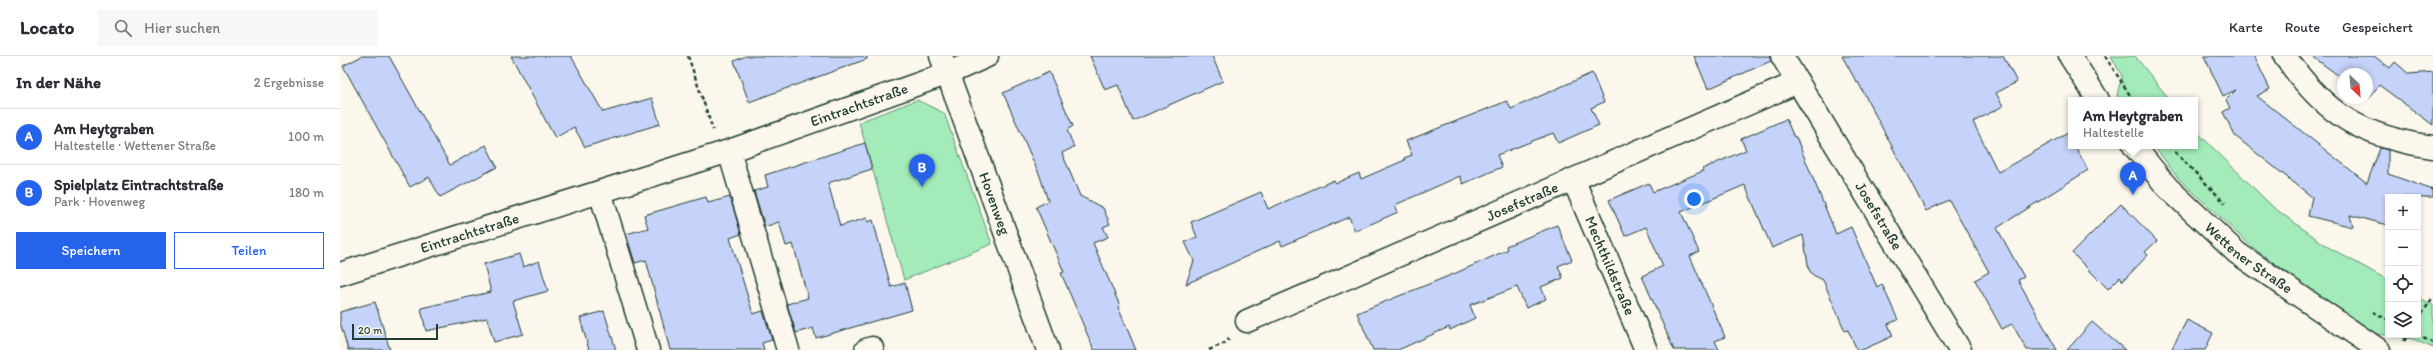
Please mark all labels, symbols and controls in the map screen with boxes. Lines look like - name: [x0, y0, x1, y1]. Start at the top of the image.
- search box: [98, 10, 378, 46]
- text: Locato: [20, 16, 74, 39]
- icon: search: [112, 17, 134, 39]
- text: Hier suchen: [144, 19, 220, 37]
- text: Karte: [2229, 19, 2263, 36]
- text: Route: [2285, 19, 2320, 36]
- text: Gespeichert: [2342, 19, 2413, 36]
- north arrow: [2337, 68, 2373, 104]
- text: In der Nähe: [16, 72, 101, 92]
- text: 2 Ergebnisse: [254, 75, 324, 90]
- street label: Eintrachtstraße: [808, 79, 910, 130]
- popup: [2068, 97, 2198, 149]
- text: Am Heytgraben: [2083, 107, 2183, 125]
- text: Am Heytgraben: [54, 120, 154, 138]
- text: Haltestelle: [2083, 125, 2144, 140]
- text: A: [25, 129, 33, 144]
- text: 100 m: [288, 129, 324, 144]
- text: Haltestelle · Wettener Straße: [54, 138, 216, 153]
- pin: B: [909, 154, 935, 187]
- pin: A: [2120, 162, 2146, 195]
- street label: Hovenweg: [975, 170, 1014, 238]
- text: Spielplatz Eintrachtstraße: [54, 176, 224, 194]
- street label: Josefstraße: [1484, 178, 1561, 225]
- street label: Josefstraße: [1851, 179, 1906, 253]
- text: B: [25, 185, 33, 200]
- text: 180 m: [289, 185, 324, 200]
- your location: [1684, 189, 1704, 209]
- text: Park · Hovenweg: [54, 194, 145, 209]
- map controls: [2385, 194, 2421, 338]
- button: +: [2385, 194, 2421, 230]
- street label: Eintrachtstraße: [418, 209, 521, 257]
- street label: Mechthildstraße: [1581, 213, 1639, 318]
- street label: Wettener Straße: [2201, 218, 2296, 297]
- button: −: [2385, 230, 2421, 266]
- button: Speichern: [16, 232, 166, 269]
- button: Teilen: [174, 232, 324, 269]
- button: locate: [2385, 266, 2421, 302]
- button: layers: [2385, 302, 2421, 338]
- scale bar: [352, 322, 438, 341]
- text: 20 m: [358, 324, 382, 337]

